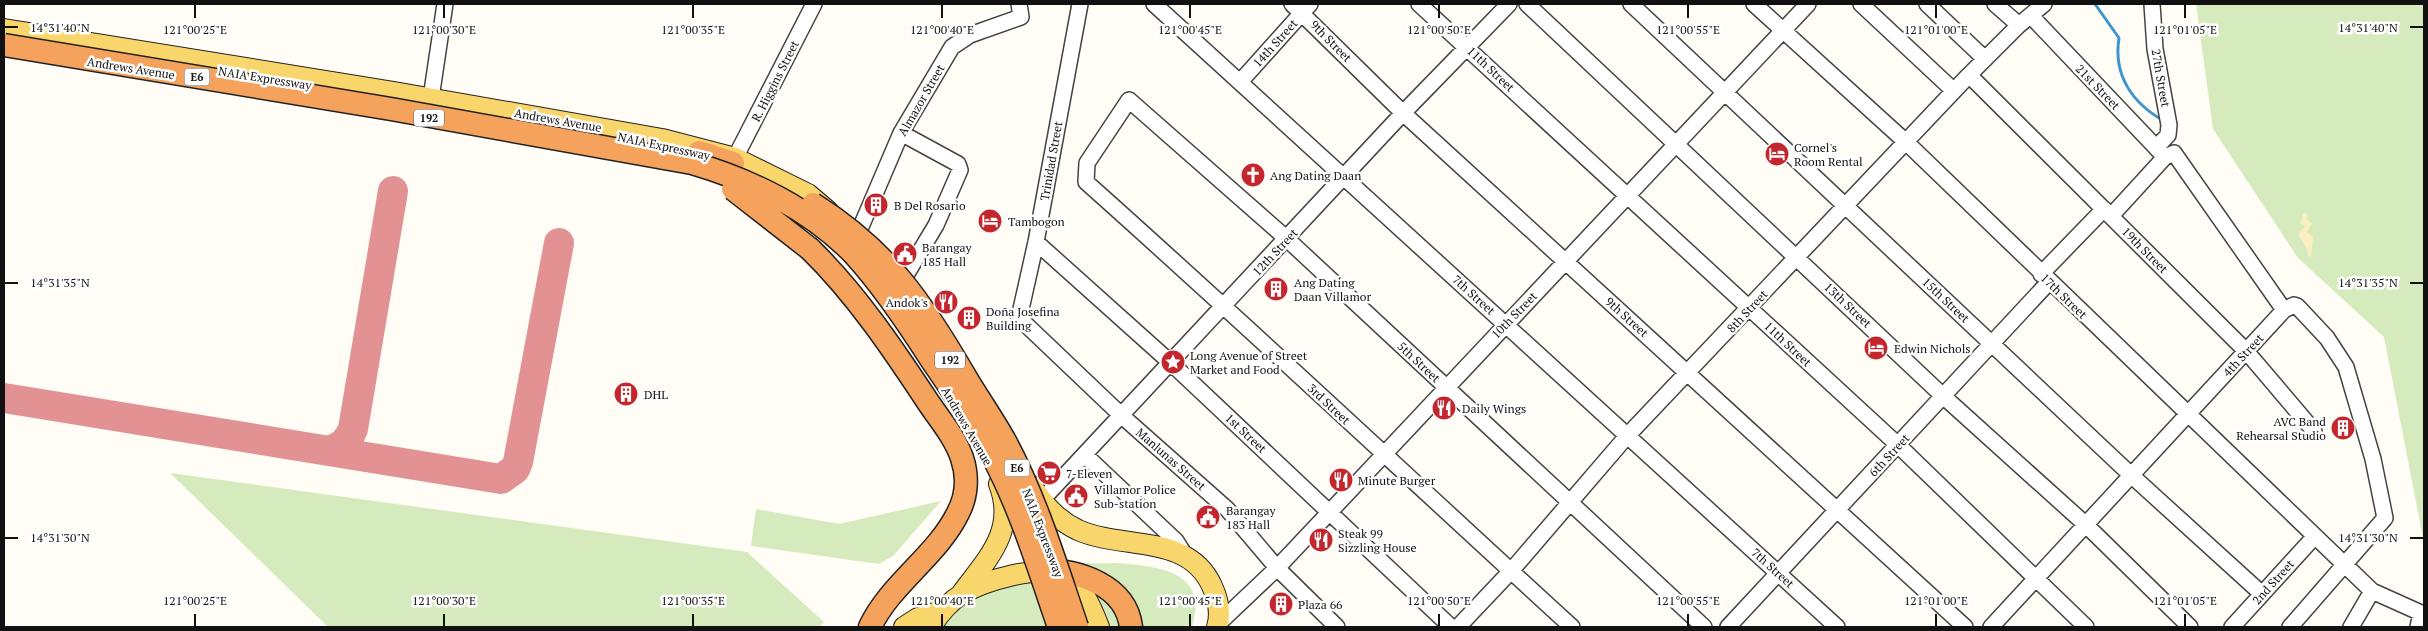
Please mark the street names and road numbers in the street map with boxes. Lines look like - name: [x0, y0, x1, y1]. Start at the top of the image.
- street label: 14th Street: [1250, 16, 1301, 70]
- street label: 9th Street: [1307, 17, 1355, 65]
- street label: R. Higgins Street: [748, 37, 802, 124]
- street label: 11th Street: [1464, 43, 1518, 95]
- street label: 27th Street: [2149, 48, 2174, 109]
- street label: Andrews Avenue: [86, 54, 176, 82]
- street label: Almazor Street: [894, 61, 948, 138]
- street label: 21st Street: [2073, 61, 2124, 113]
- street label: NAIA Expressway: [217, 63, 314, 93]
- road number: E6: [184, 68, 210, 86]
- street label: Andrews Avenue: [513, 105, 603, 135]
- road number: 192: [414, 110, 444, 126]
- street label: Trinidad Street: [1037, 120, 1065, 202]
- street label: NAIA Expressway: [616, 129, 712, 163]
- street label: 19th Street: [2119, 224, 2172, 277]
- street label: 12th Street: [1249, 225, 1301, 279]
- street label: 17th Street: [2038, 270, 2091, 322]
- street label: 7th Street: [1450, 272, 1499, 318]
- street label: 15th Street: [1919, 274, 1973, 326]
- street label: 13th Street: [1821, 279, 1875, 331]
- street label: 8th Street: [1724, 286, 1771, 335]
- street label: 10th Street: [1488, 288, 1540, 342]
- street label: 9th Street: [1602, 294, 1652, 341]
- street label: 11th Street: [1761, 318, 1815, 370]
- street label: 4th Street: [2220, 330, 2267, 379]
- street label: 5th Street: [1395, 339, 1444, 386]
- road number: 192: [935, 352, 965, 368]
- street label: 3rd Street: [1305, 381, 1354, 428]
- street label: Andrews Avenue: [938, 384, 996, 468]
- street label: 1st Street: [1222, 410, 1270, 456]
- street label: Manlunas Street: [1133, 425, 1209, 494]
- street label: 6th Street: [1866, 430, 1913, 479]
- road number: E6: [1004, 459, 1030, 476]
- street label: NAIA Expressway: [1019, 486, 1067, 580]
- street label: 7th Street: [1749, 545, 1798, 591]
- street label: 2nd Street: [2249, 556, 2297, 608]

